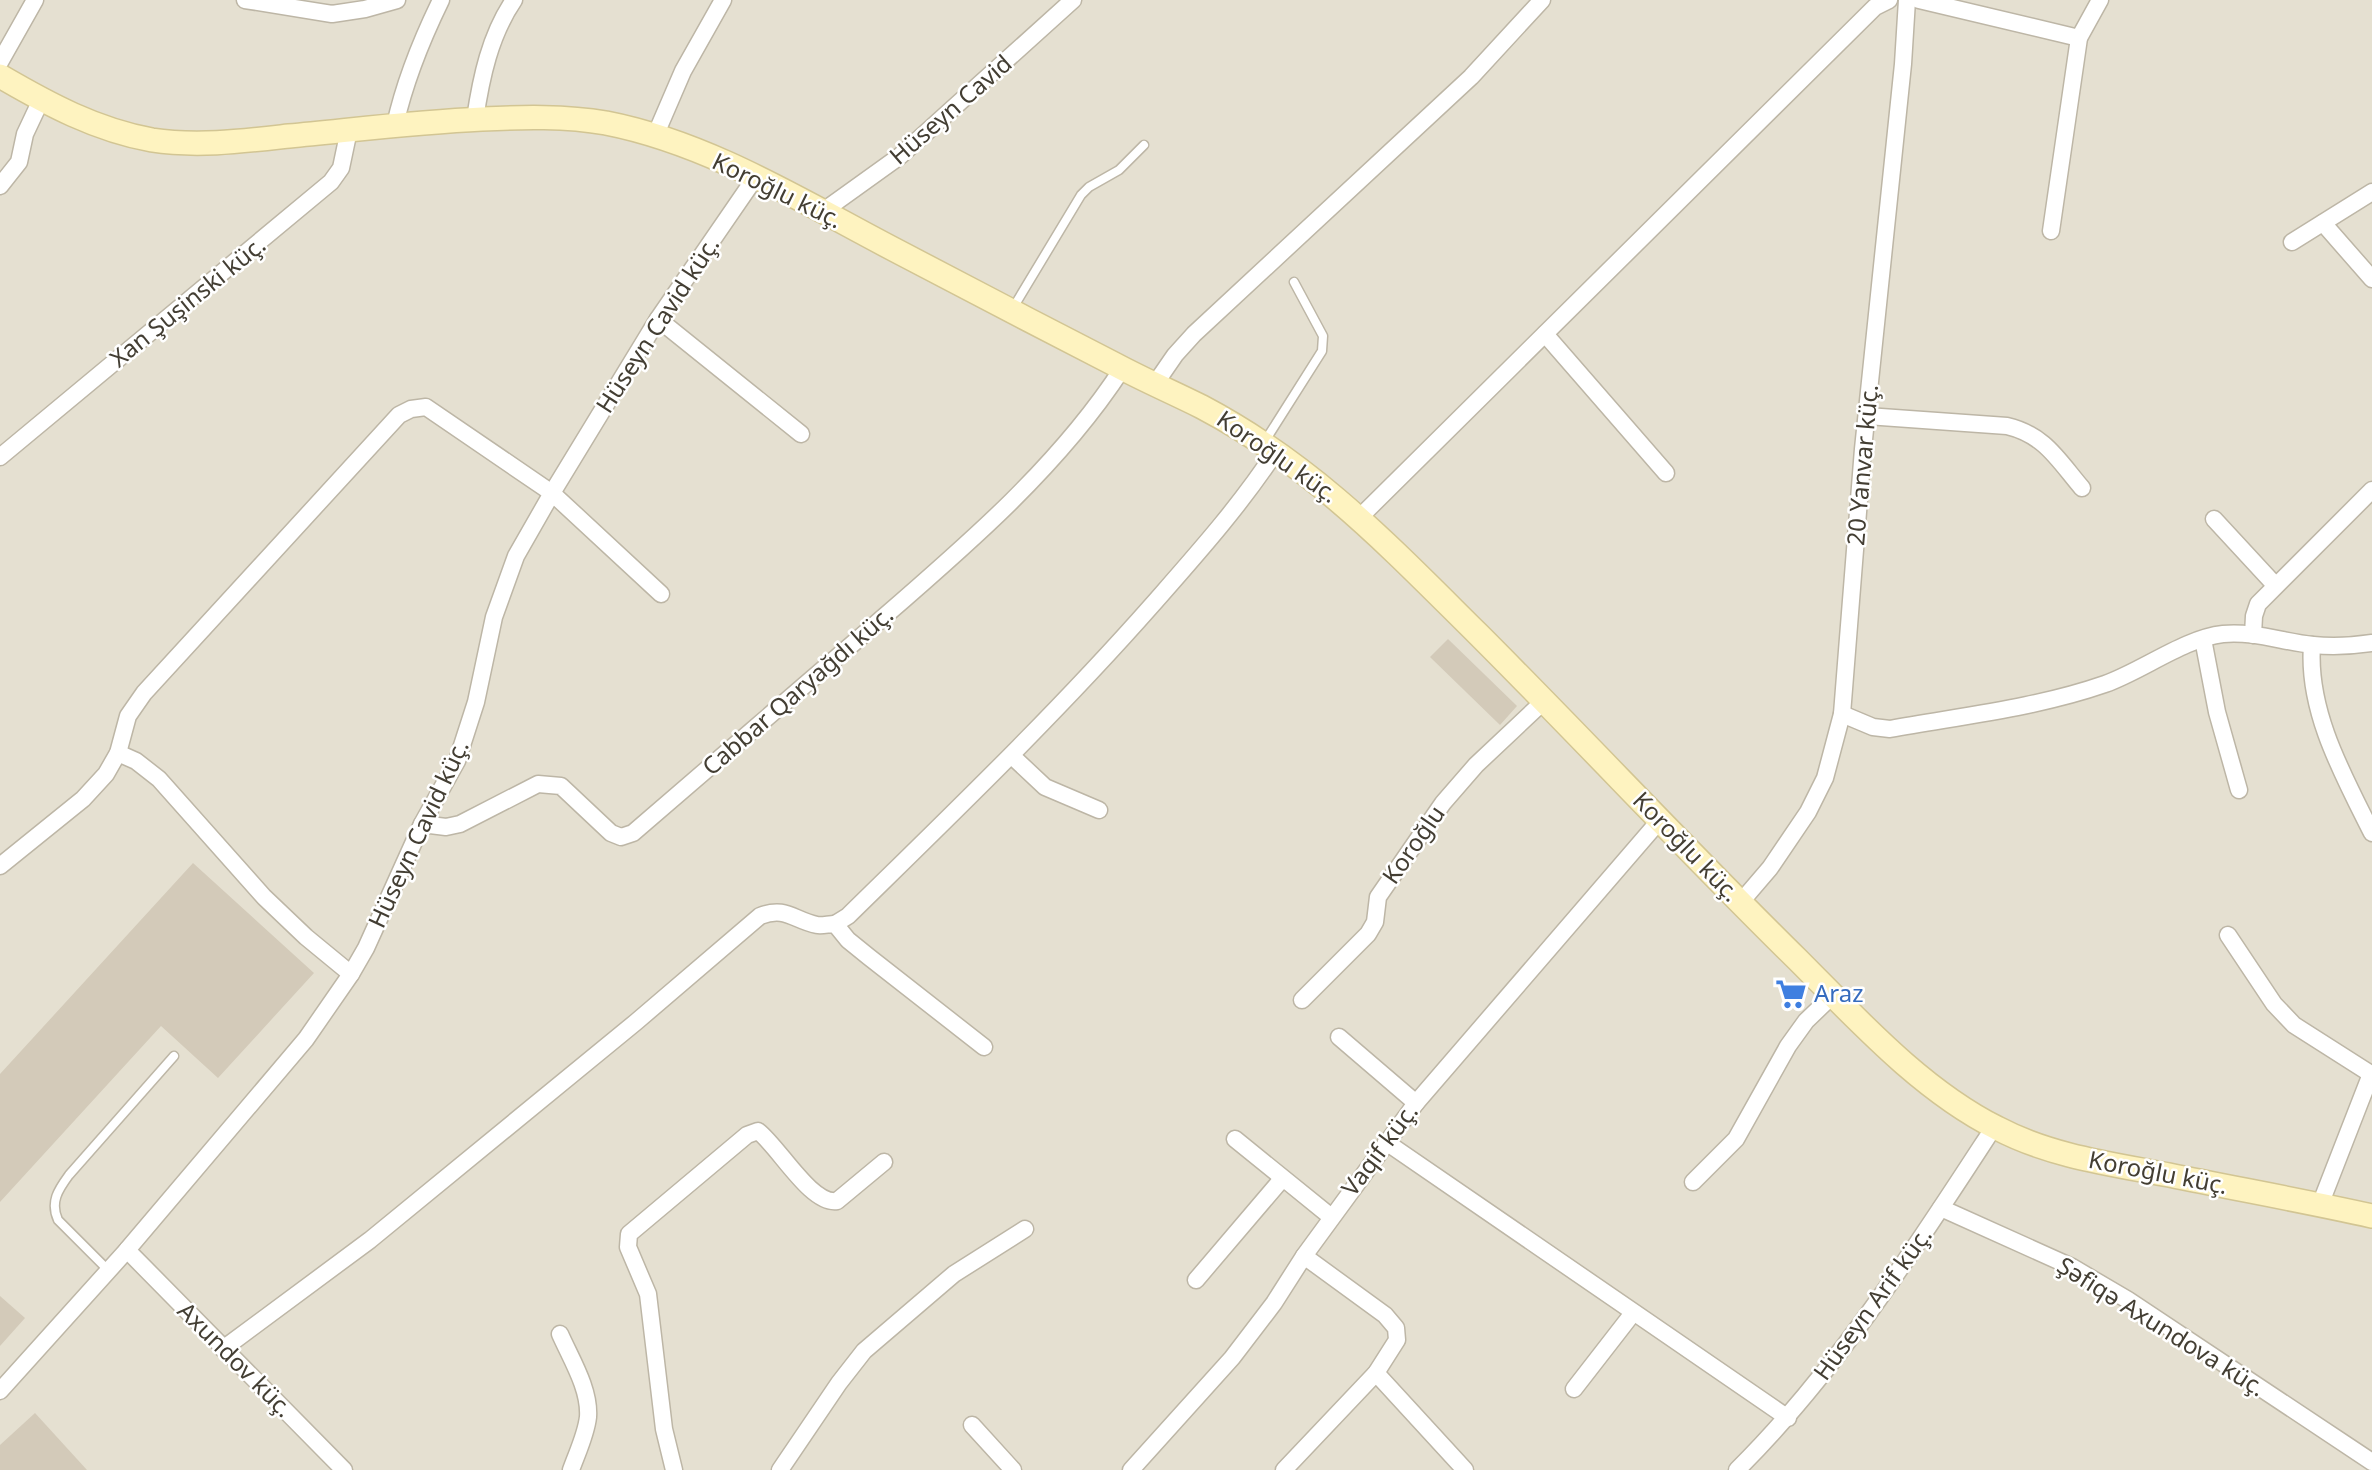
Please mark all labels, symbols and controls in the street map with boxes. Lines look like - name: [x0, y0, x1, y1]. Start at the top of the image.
- street label: Hüseyn Cavid: [882, 46, 1018, 171]
- street label: Koroğlu küç.: [707, 144, 848, 235]
- street label: Xan Şuşinski küç.: [102, 228, 272, 374]
- street label: Hüseyn Cavid küç.: [587, 230, 726, 419]
- street label: 20 Yanvar küç.: [1838, 383, 1885, 547]
- street label: Koroğlu küç.: [1211, 402, 1345, 510]
- street label: Cabbar Qaryağdı küç.: [694, 598, 900, 782]
- street label: Hüseyn Cavid küç.: [360, 734, 476, 933]
- street label: Koroğlu küç.: [1626, 784, 1748, 908]
- street label: Koroğlu: [1374, 798, 1452, 890]
- place label: Araz: [1814, 976, 1864, 1009]
- supermarket icon: Araz: [1774, 977, 1808, 1011]
- street label: Vaqif küç.: [1333, 1096, 1425, 1202]
- street label: Koroğlu küç.: [2086, 1142, 2231, 1201]
- street label: Hüseyn Arif küç.: [1805, 1220, 1939, 1386]
- street label: Şəfiqə Axundova küç.: [2051, 1248, 2272, 1403]
- street label: Axundov küç.: [171, 1294, 301, 1424]

